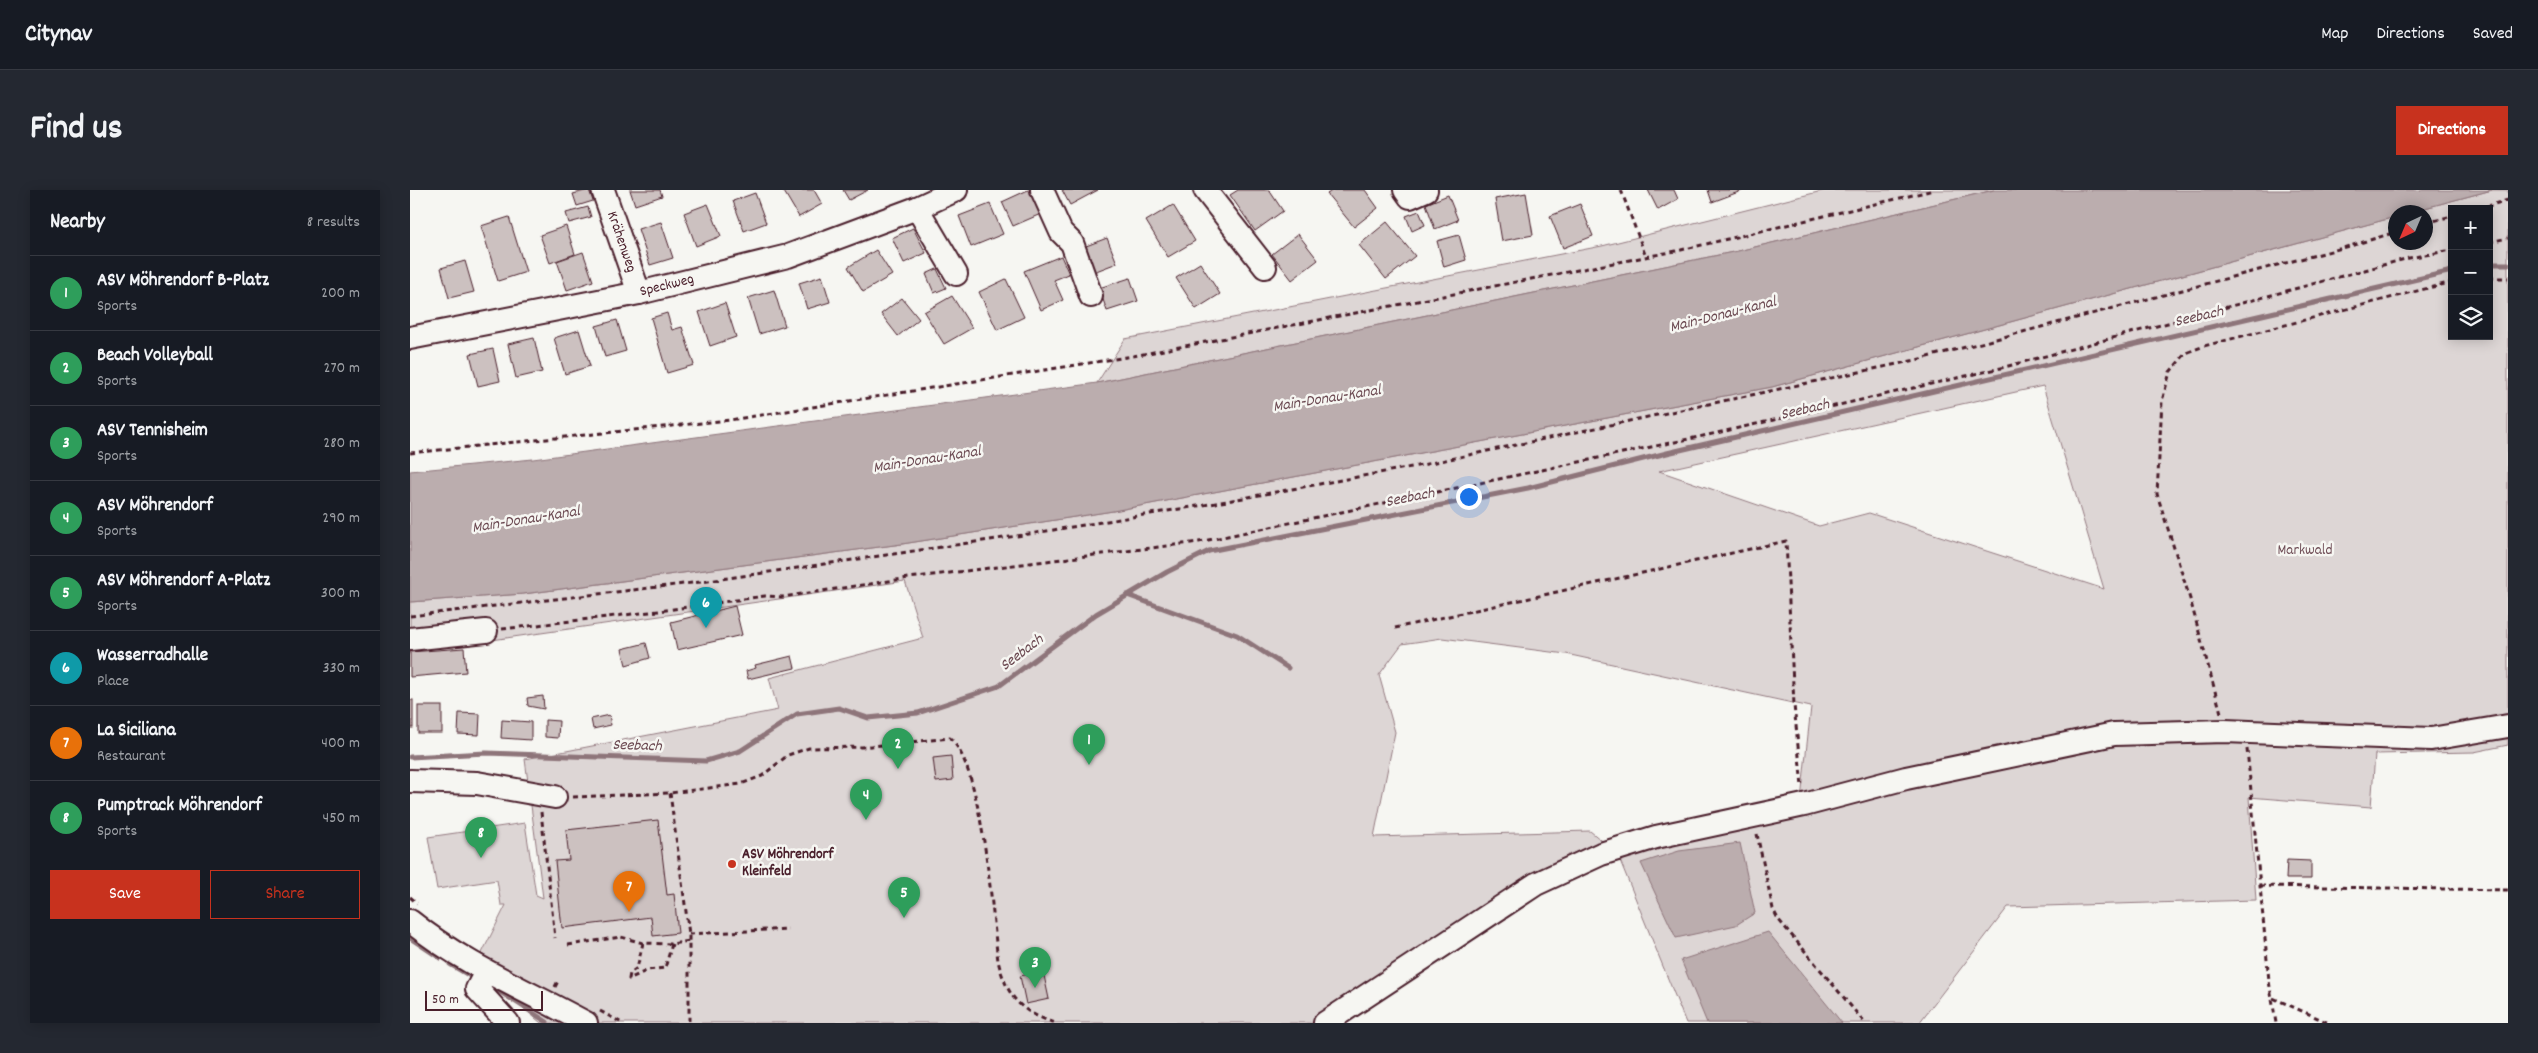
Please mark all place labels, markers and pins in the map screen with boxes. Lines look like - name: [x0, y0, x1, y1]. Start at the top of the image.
- pin: 6: [690, 587, 722, 628]
- pin: 1: [1073, 724, 1105, 765]
- pin: 2: [882, 728, 914, 769]
- pin: 4: [850, 779, 882, 820]
- pin: 8: [465, 817, 497, 858]
- place label: ASV Möhrendorf Kleinfeld: [742, 844, 834, 883]
- marker: ASV Möhrendorf Kleinfeld: [726, 858, 738, 870]
- pin: 7: [613, 871, 645, 912]
- pin: 5: [888, 877, 920, 918]
- pin: 3: [1019, 947, 1051, 988]

